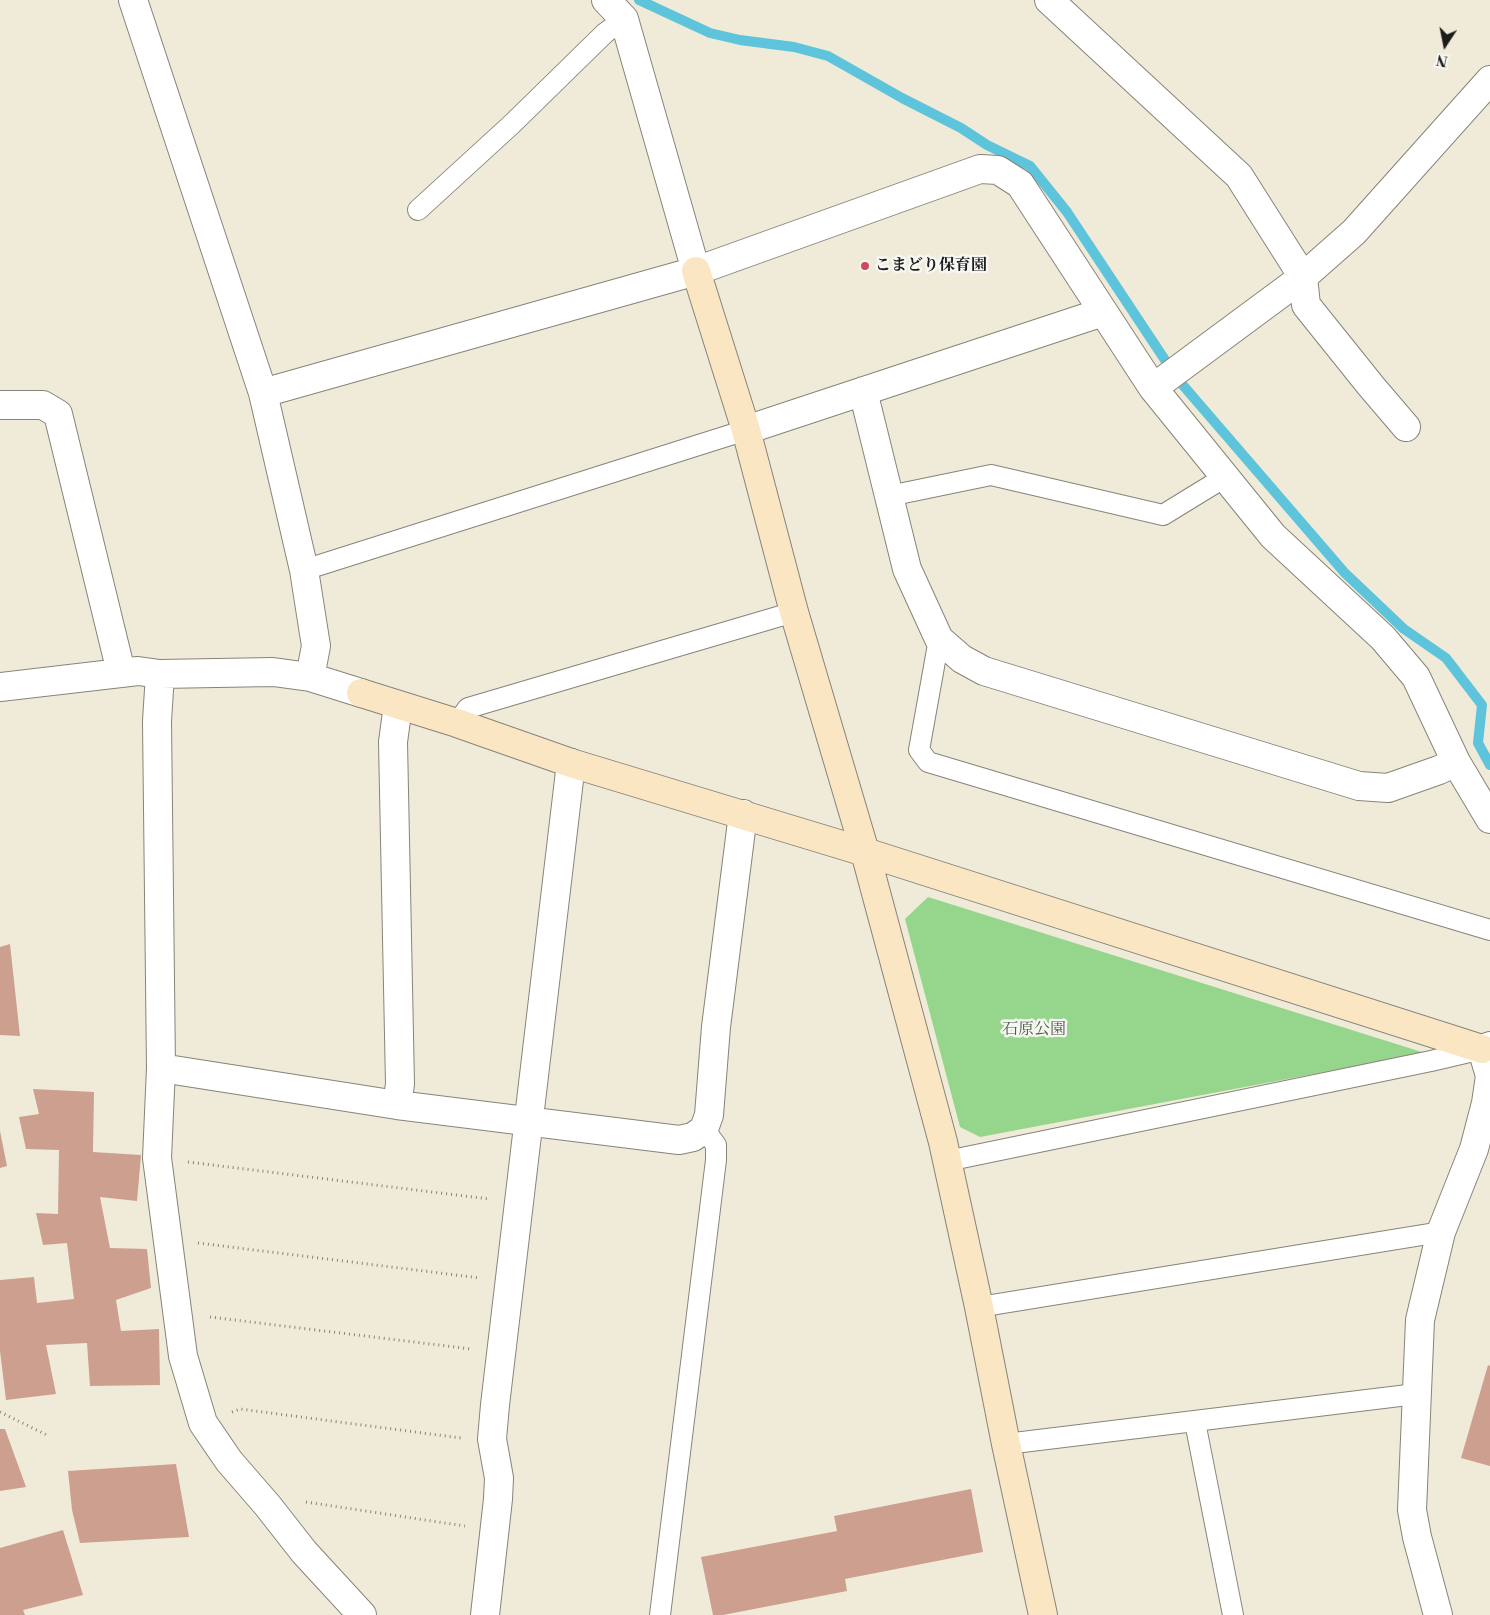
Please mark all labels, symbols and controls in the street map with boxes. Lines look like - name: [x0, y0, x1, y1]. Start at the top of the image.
- north arrow: [1420, 20, 1470, 70]
- text: N: [1435, 50, 1449, 70]
- place label: こまどり保育園: [875, 256, 987, 276]
- marker: こまどり保育園: [859, 260, 871, 272]
- park label: 石原公園: [1002, 1020, 1066, 1040]

